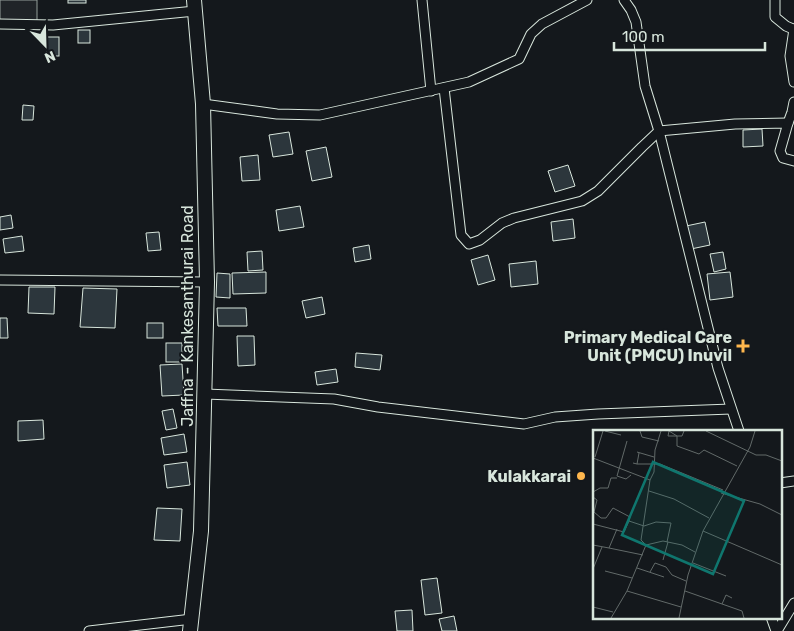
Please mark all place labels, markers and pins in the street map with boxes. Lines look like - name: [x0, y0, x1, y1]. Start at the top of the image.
- place label: Primary Medical Care Unit (PMCU) Inuvil: [564, 328, 732, 365]
- marker: Primary Medical Care Unit (PMCU) Inuvil: [736, 339, 750, 353]
- place label: Kulakkarai: [487, 467, 571, 486]
- marker: Kulakkarai: [575, 470, 587, 482]

